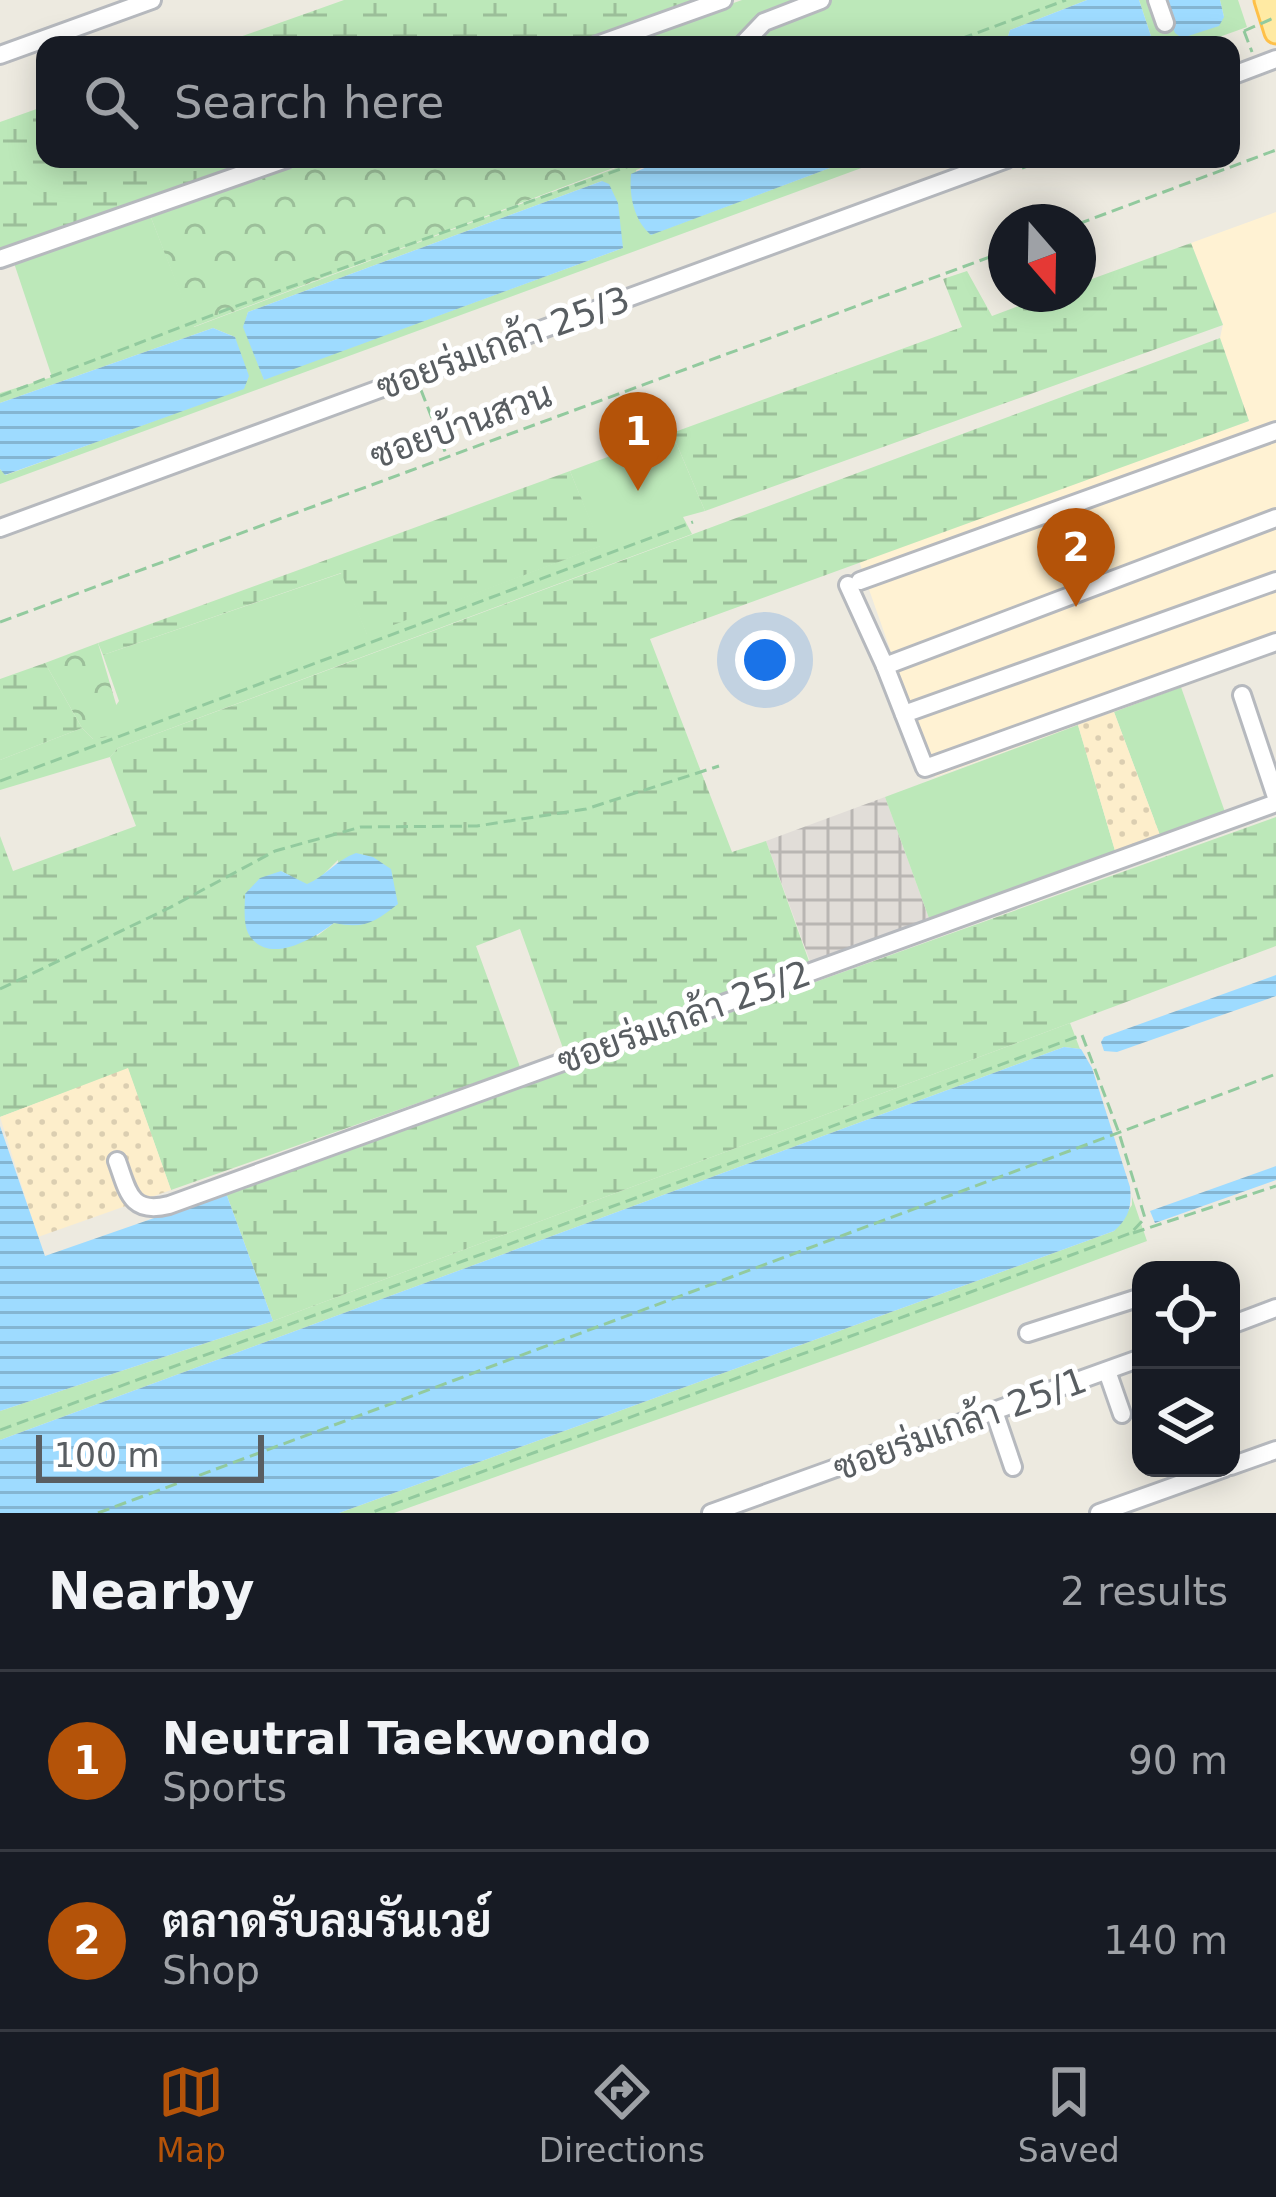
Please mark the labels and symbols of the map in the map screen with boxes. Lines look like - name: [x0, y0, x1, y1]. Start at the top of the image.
- north arrow: [988, 204, 1096, 312]
- street label: ซอยร่มเกล้า 25/3: [370, 276, 635, 408]
- street label: ซอยบ้านสวน: [364, 371, 557, 477]
- pin: 1: [599, 392, 677, 491]
- pin: 2: [1037, 508, 1115, 607]
- your location: [735, 630, 795, 690]
- street label: ซอยร่มเกล้า 25/2: [551, 950, 816, 1082]
- street label: ซอยร่มเกล้า 25/1: [827, 1357, 1092, 1489]
- scale bar: [36, 1429, 264, 1482]

